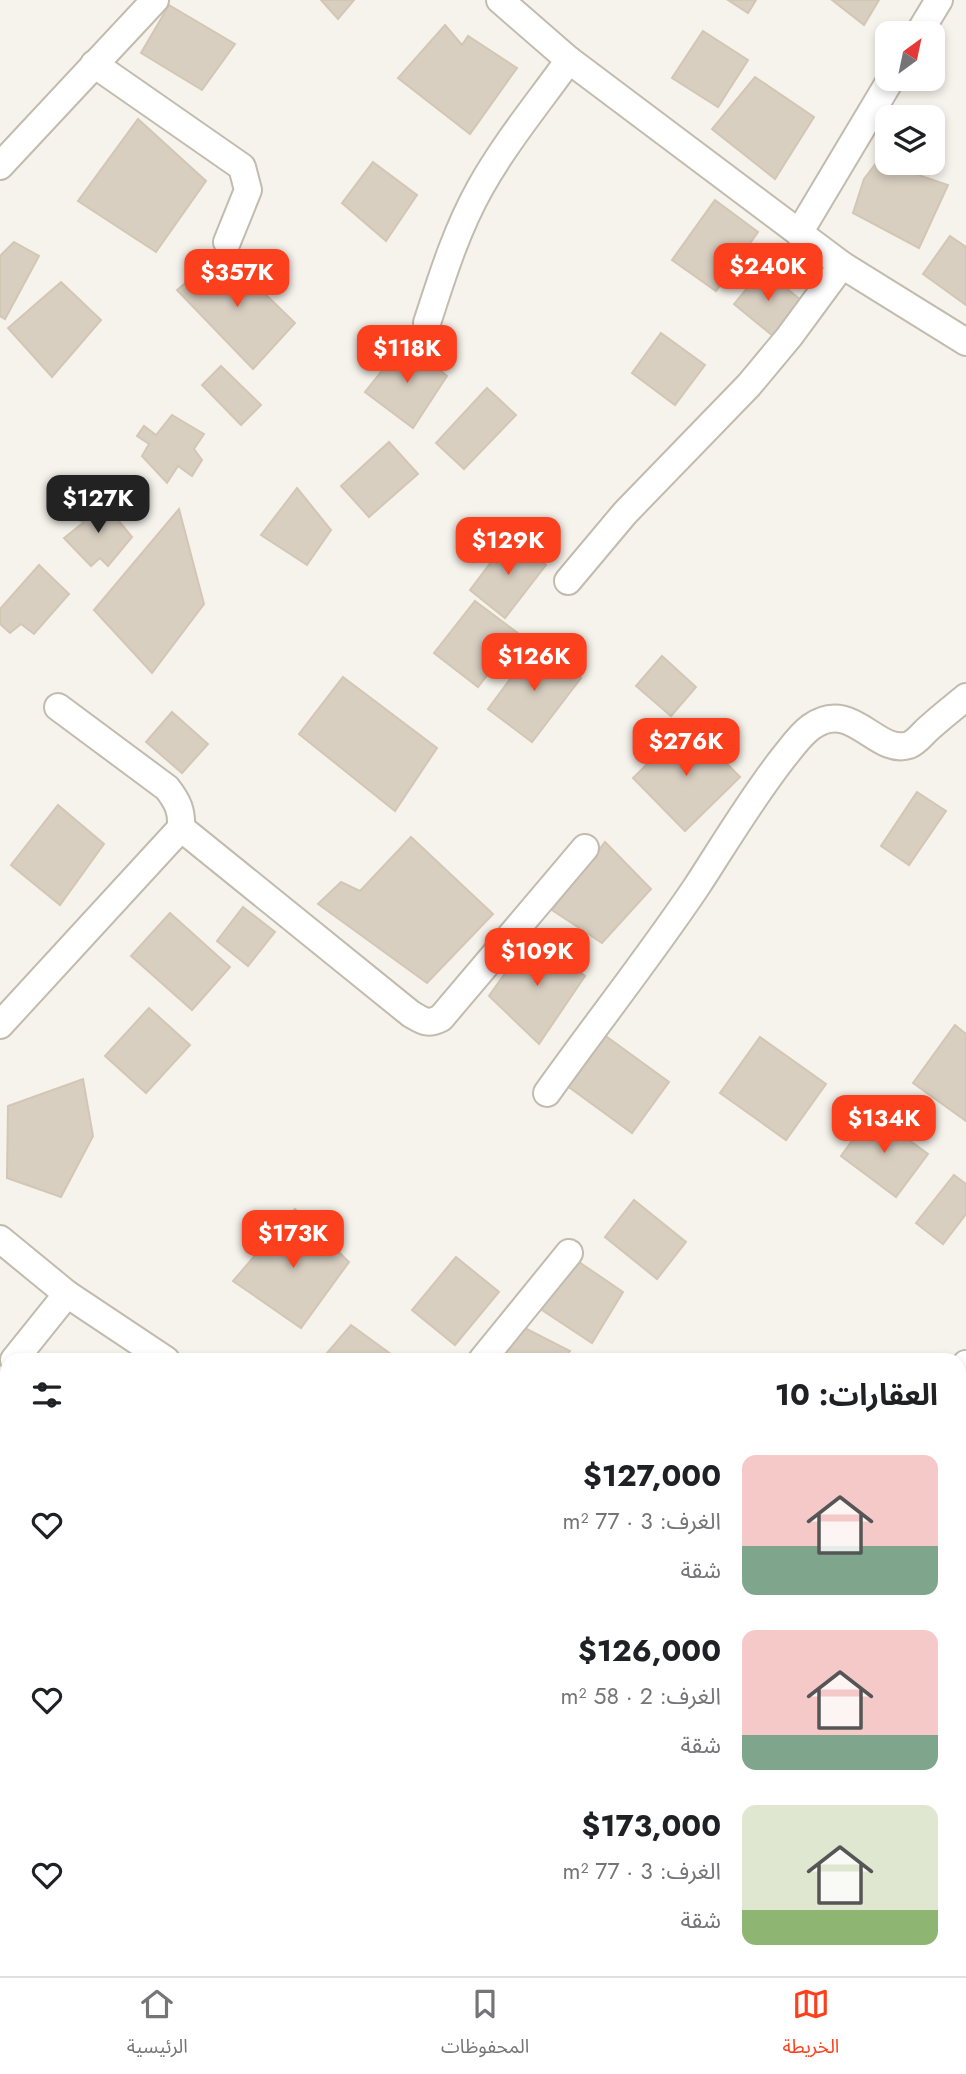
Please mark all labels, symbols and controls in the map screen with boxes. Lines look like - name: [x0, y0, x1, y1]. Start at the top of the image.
- north arrow: [875, 21, 945, 91]
- map controls: [875, 21, 945, 175]
- button: layers: [875, 105, 945, 175]
- pin: $240K: [719, 244, 817, 303]
- text: $240K: [730, 249, 806, 283]
- pin: $357K: [188, 250, 286, 309]
- text: $357K: [200, 255, 274, 289]
- pin: $118K: [358, 326, 456, 385]
- text: $118K: [373, 331, 441, 365]
- pin: $127K: [49, 476, 147, 535]
- text: $127K: [62, 481, 134, 515]
- pin: $129K: [459, 518, 557, 577]
- text: $129K: [472, 523, 544, 557]
- pin: $126K: [485, 634, 583, 693]
- text: $126K: [498, 639, 570, 673]
- pin: $276K: [637, 718, 735, 778]
- text: $276K: [649, 724, 723, 758]
- pin: $109K: [488, 928, 586, 988]
- text: $109K: [501, 934, 573, 968]
- pin: $134K: [835, 1096, 933, 1155]
- text: $134K: [848, 1101, 920, 1135]
- pin: $173K: [244, 1210, 342, 1270]
- text: $173K: [258, 1216, 328, 1250]
- text: العقارات: 10: [775, 1373, 938, 1416]
- icon: filters: [28, 1376, 66, 1414]
- text: $127,000: [583, 1454, 721, 1497]
- icon: home: [798, 1483, 882, 1567]
- text: الغرف: 3 · 77 m²: [563, 1504, 721, 1538]
- icon: heart: [28, 1506, 66, 1544]
- text: شقة: [680, 1553, 721, 1587]
- text: $126,000: [578, 1629, 721, 1672]
- icon: home: [798, 1658, 882, 1742]
- text: الغرف: 2 · 58 m²: [561, 1679, 721, 1713]
- icon: heart: [28, 1681, 66, 1719]
- text: شقة: [680, 1728, 721, 1762]
- text: $173,000: [582, 1804, 721, 1847]
- icon: home: [798, 1833, 882, 1917]
- text: الغرف: 3 · 77 m²: [563, 1854, 721, 1888]
- icon: heart: [28, 1856, 66, 1894]
- text: شقة: [680, 1903, 721, 1937]
- tab: الرئيسية: [127, 1985, 188, 2067]
- tab: المحفوظات: [441, 1985, 529, 2067]
- tab: الخريطة: [782, 1985, 839, 2067]

